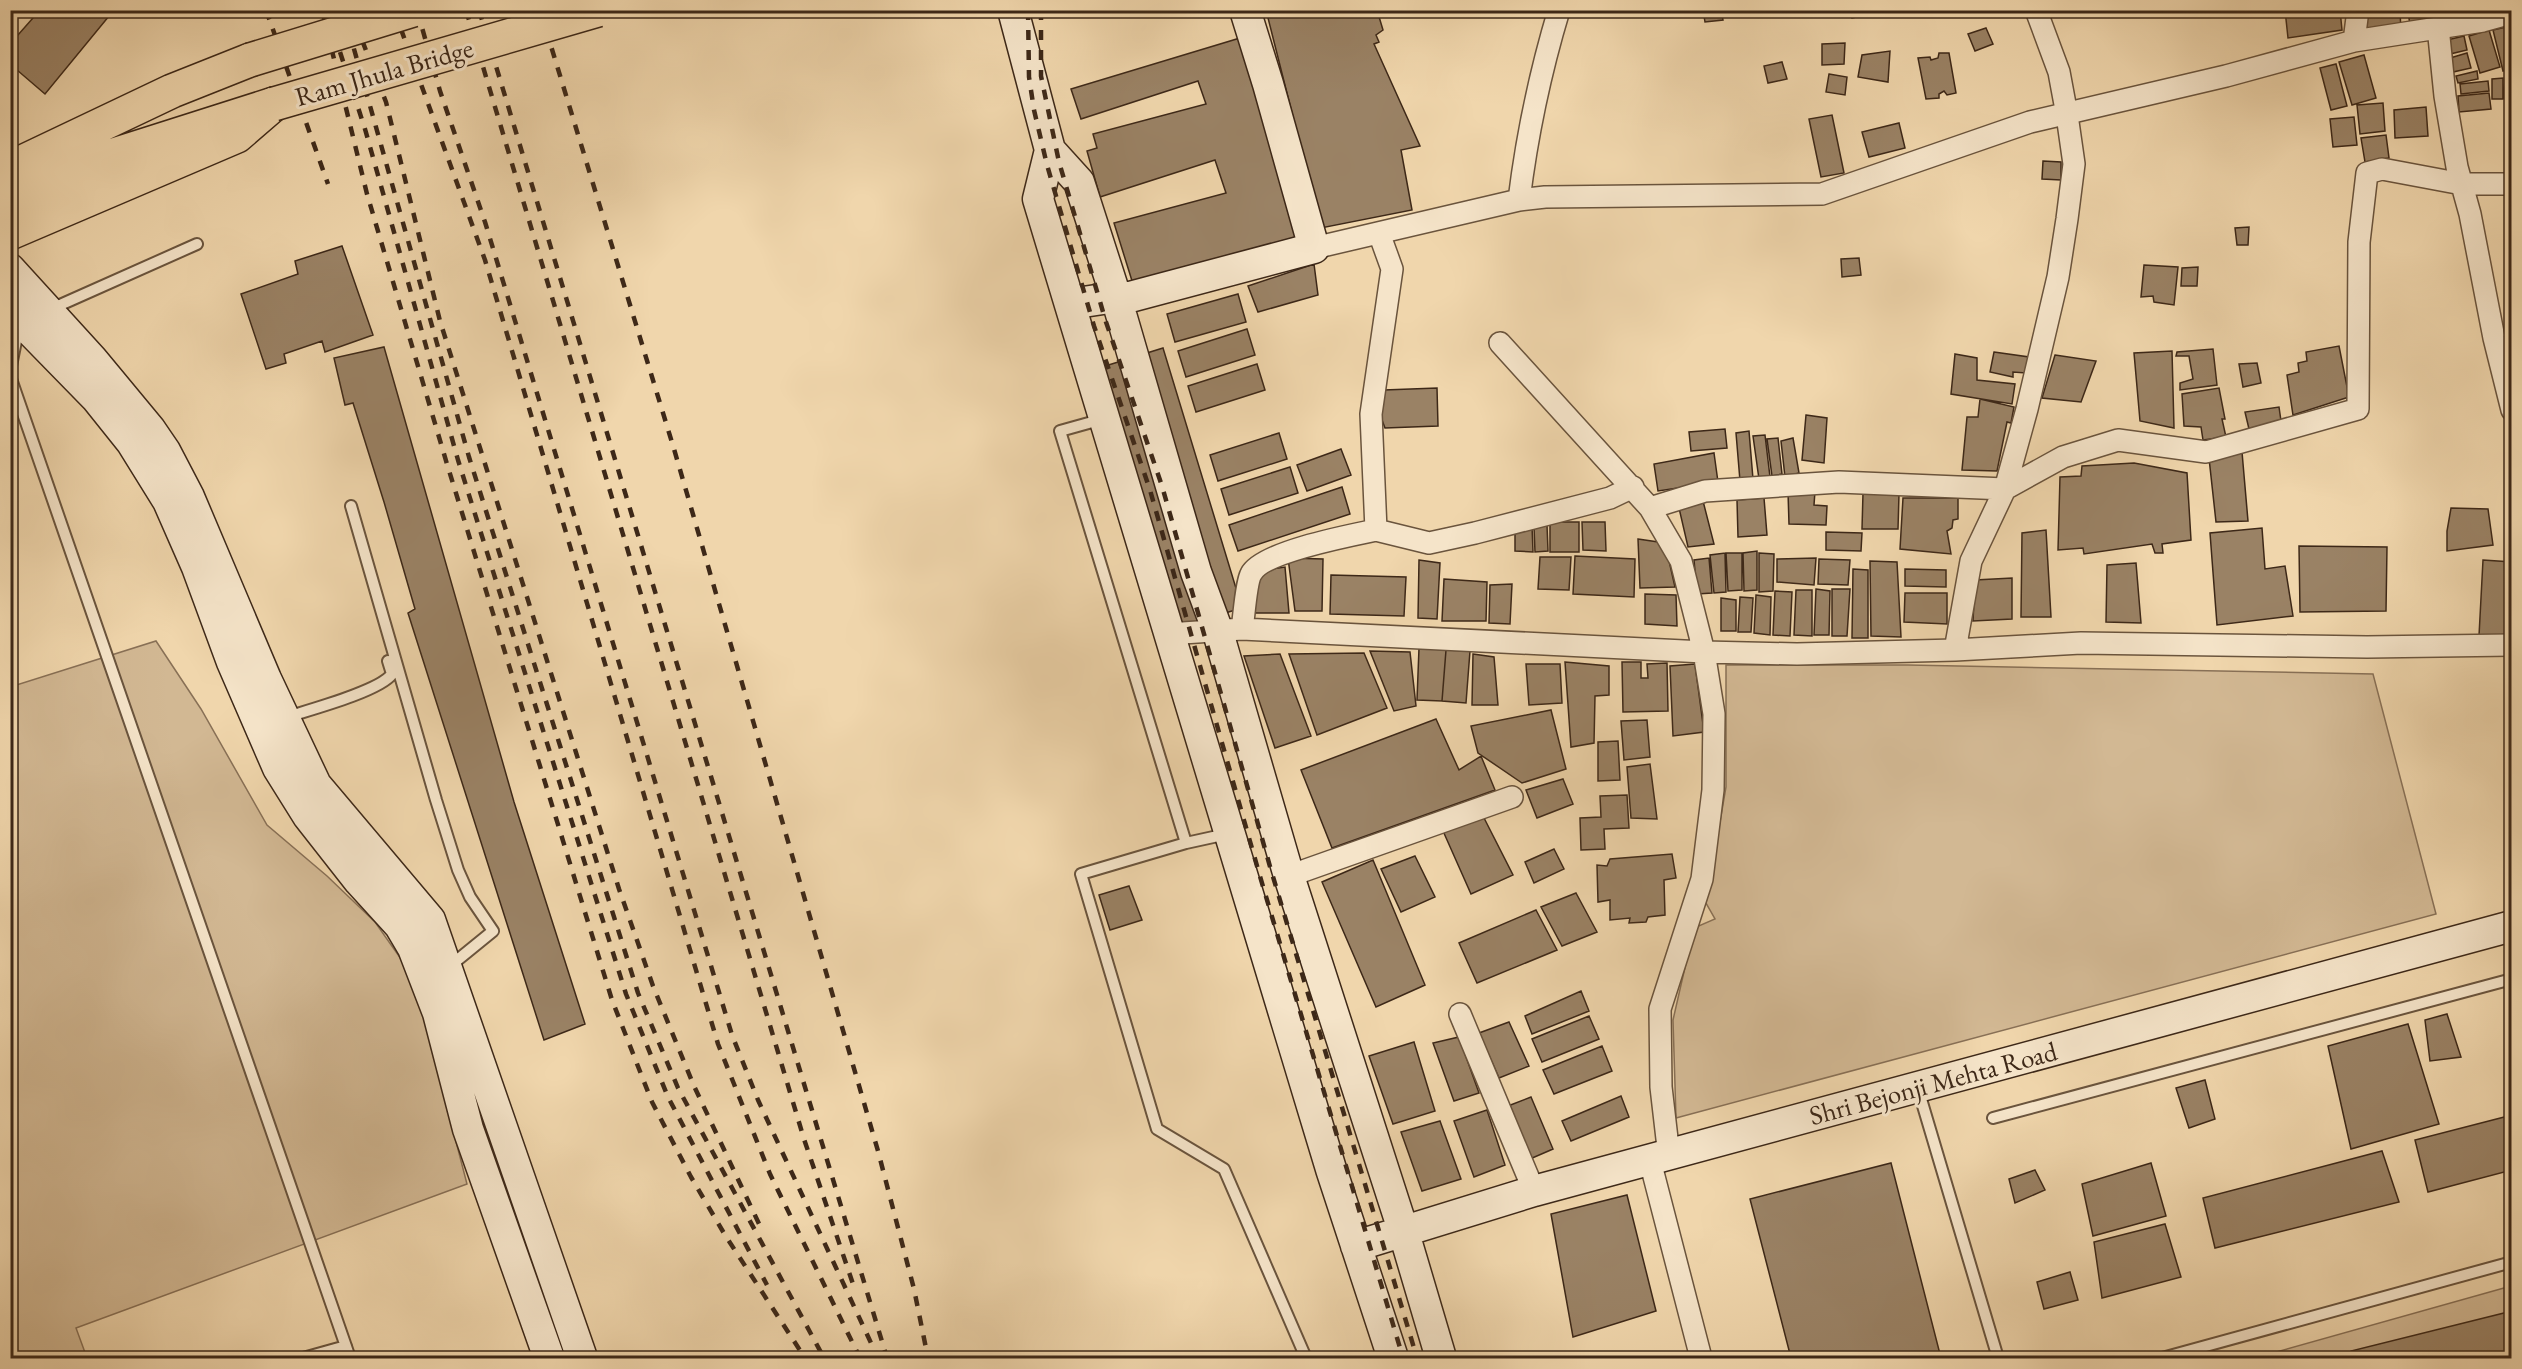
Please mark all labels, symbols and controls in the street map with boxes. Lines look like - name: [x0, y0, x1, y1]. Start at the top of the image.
- street label: Ram Jhula Bridge: [291, 30, 477, 114]
- street label: Shri Bejonji Mehta Road: [1805, 1033, 2061, 1133]

